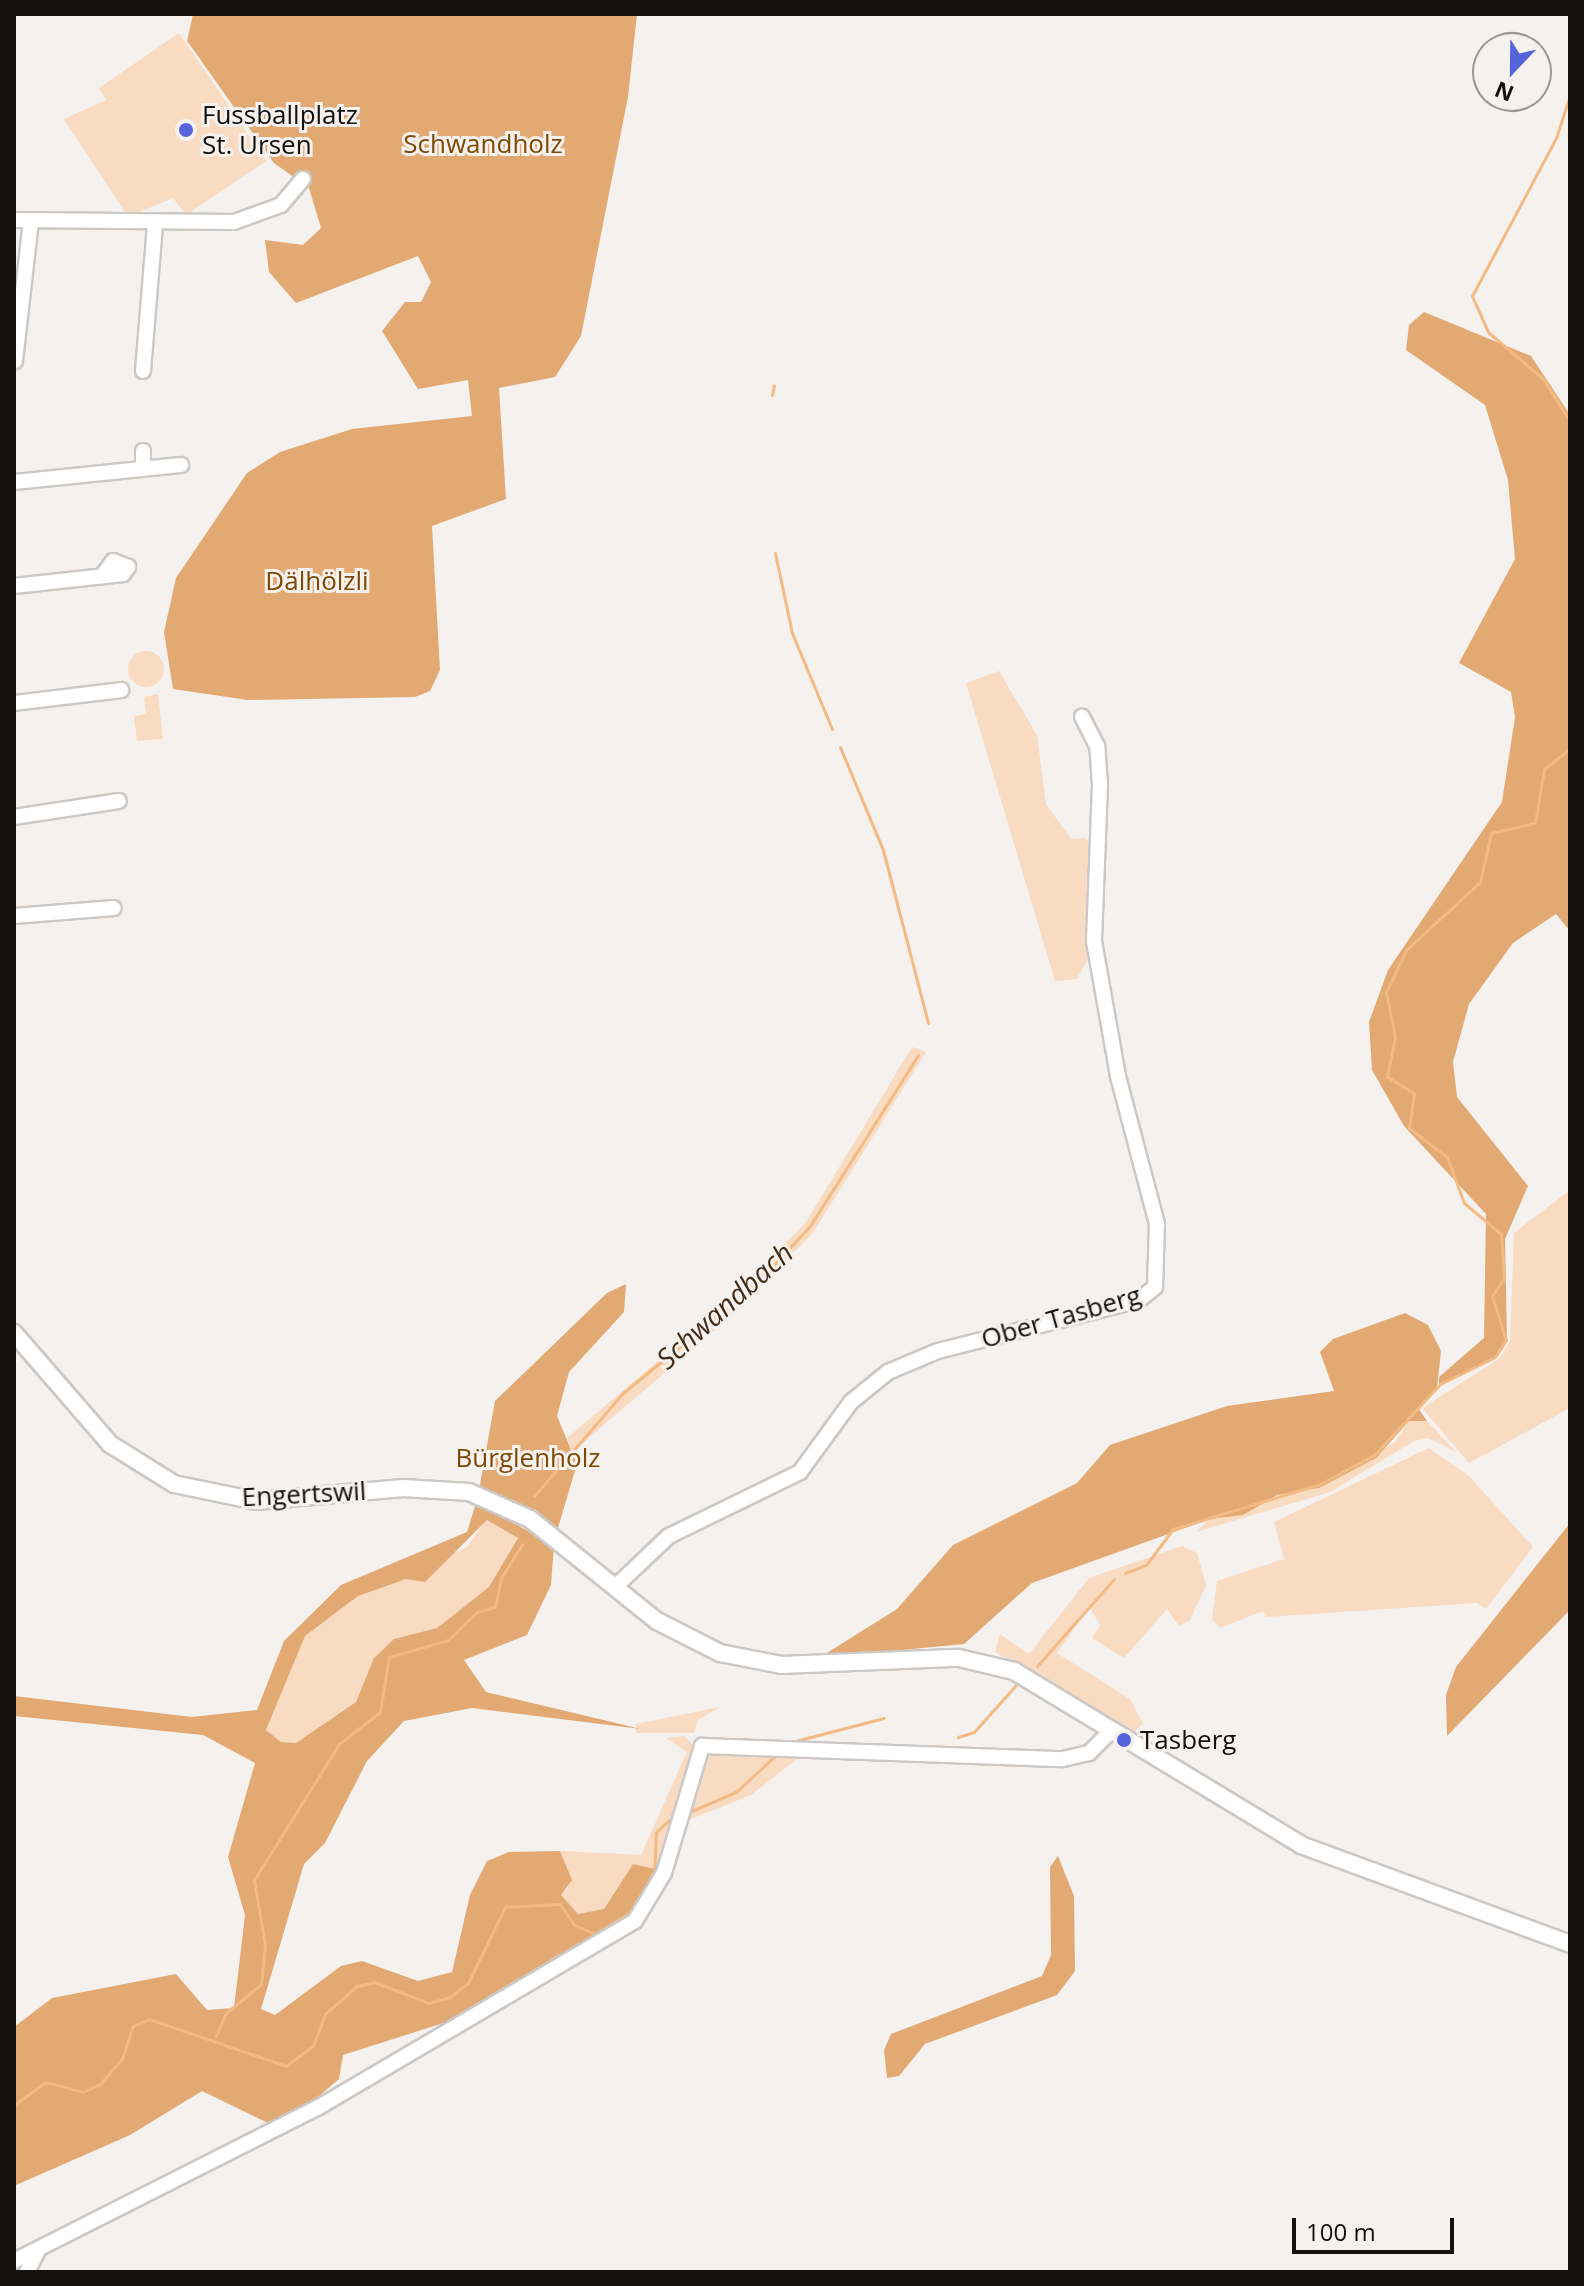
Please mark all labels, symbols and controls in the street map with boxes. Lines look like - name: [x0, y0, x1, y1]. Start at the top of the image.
- north arrow: [1472, 32, 1552, 112]
- text: N: [1490, 75, 1518, 110]
- place label: Fussballplatz St. Ursen: [202, 99, 358, 160]
- marker: Fussballplatz St. Ursen: [177, 121, 195, 139]
- park label: Schwandholz: [403, 128, 563, 160]
- park label: Dälhölzli: [265, 565, 369, 597]
- water label: Schwandbach: [649, 1235, 799, 1375]
- street label: Ober Tasberg: [978, 1279, 1144, 1355]
- park label: Bürglenholz: [456, 1442, 600, 1474]
- street label: Engertswil: [241, 1475, 367, 1513]
- place label: Tasberg: [1140, 1724, 1236, 1756]
- marker: Tasberg: [1115, 1731, 1133, 1749]
- scale bar: [1296, 2202, 1458, 2252]
- text: 100 m: [1306, 2215, 1376, 2248]

